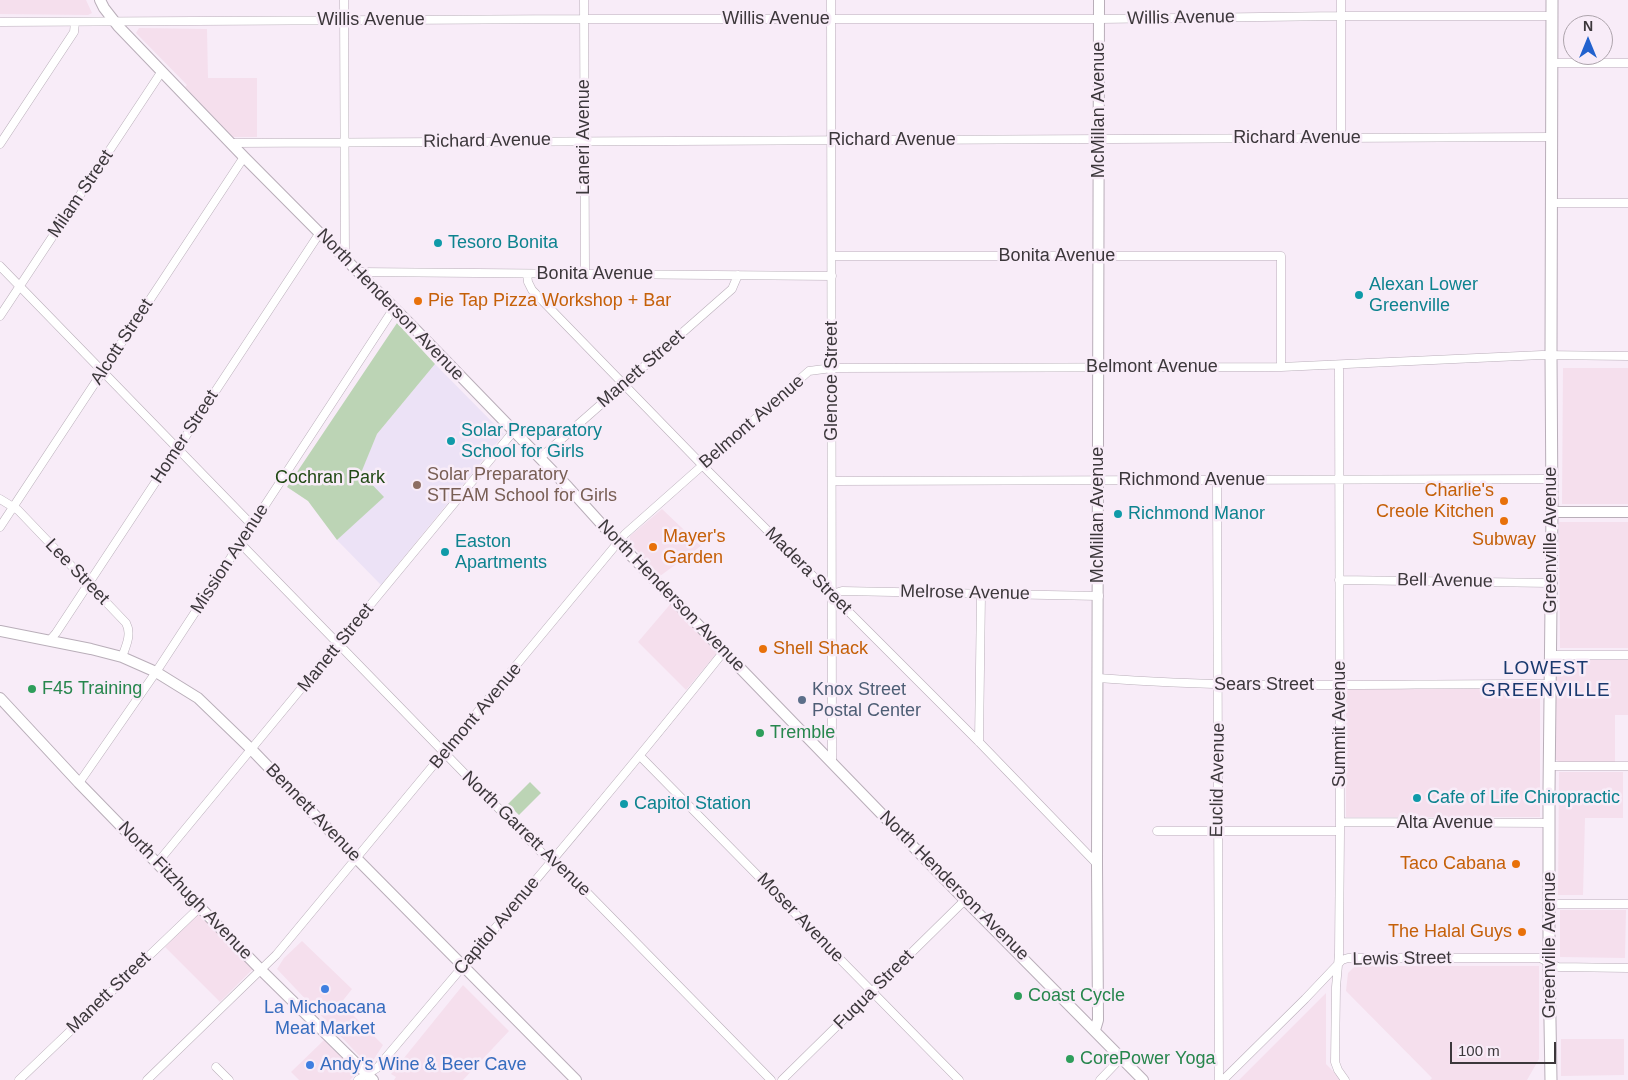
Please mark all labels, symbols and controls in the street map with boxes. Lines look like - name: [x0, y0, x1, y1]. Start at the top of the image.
- street label: Willis Avenue: [1127, 6, 1235, 30]
- street label: Willis Avenue: [722, 8, 830, 30]
- street label: Willis Avenue: [317, 9, 425, 31]
- north arrow: [1563, 15, 1613, 65]
- text: N: [1583, 18, 1593, 34]
- street label: McMillan Avenue: [1088, 42, 1110, 178]
- street label: Laneri Avenue: [573, 79, 595, 195]
- street label: Richard Avenue: [1233, 127, 1361, 149]
- street label: Richard Avenue: [423, 129, 551, 153]
- street label: Richard Avenue: [828, 129, 956, 151]
- street label: Milam Street: [44, 146, 118, 242]
- street label: North Henderson Avenue: [312, 225, 468, 385]
- place label: Tesoro Bonita: [448, 232, 558, 254]
- marker: Tesoro Bonita: [432, 237, 444, 249]
- street label: Bonita Avenue: [999, 245, 1115, 267]
- street label: Bonita Avenue: [537, 263, 653, 285]
- place label: Alexan Lower Greenville: [1369, 274, 1478, 316]
- marker: Alexan Lower Greenville: [1353, 289, 1365, 301]
- place label: Pie Tap Pizza Workshop + Bar: [428, 290, 671, 312]
- street label: Alcott Street: [86, 295, 158, 389]
- marker: Pie Tap Pizza Workshop + Bar: [412, 295, 424, 307]
- street label: Glencoe Street: [821, 321, 843, 441]
- street label: Manett Street: [593, 325, 689, 413]
- street label: Belmont Avenue: [1086, 356, 1218, 378]
- street label: Belmont Avenue: [695, 371, 809, 473]
- street label: Homer Street: [147, 386, 223, 488]
- place label: Solar Preparatory School for Girls: [461, 420, 602, 462]
- marker: Solar Preparatory School for Girls: [445, 435, 457, 447]
- street label: McMillan Avenue: [1087, 447, 1109, 583]
- place label: Solar Preparatory STEAM School for Girls: [427, 464, 617, 506]
- park label: Cochran Park: [275, 467, 385, 489]
- street label: Greenville Avenue: [1540, 467, 1562, 613]
- street label: Richmond Avenue: [1119, 469, 1265, 491]
- marker: Solar Preparatory STEAM School for Girls: [411, 479, 423, 491]
- place label: Charlie's Creole Kitchen: [1376, 480, 1494, 522]
- marker: Charlie's Creole Kitchen: [1498, 495, 1510, 507]
- street label: Mission Avenue: [186, 500, 274, 618]
- place label: Richmond Manor: [1128, 503, 1265, 525]
- marker: Richmond Manor: [1112, 508, 1124, 520]
- marker: Subway: [1498, 515, 1510, 527]
- street label: North Henderson Avenue: [593, 516, 749, 676]
- street label: Madera Street: [760, 523, 856, 619]
- place label: Mayer's Garden: [663, 526, 725, 568]
- place label: Subway: [1472, 529, 1536, 551]
- place label: Easton Apartments: [455, 531, 547, 574]
- street label: Lee Street: [40, 535, 114, 609]
- marker: Mayer's Garden: [647, 541, 659, 553]
- marker: Easton Apartments: [439, 546, 451, 558]
- street label: Bell Avenue: [1397, 569, 1493, 593]
- street label: Melrose Avenue: [900, 581, 1030, 605]
- street label: Manett Street: [294, 599, 378, 697]
- place label: Shell Shack: [773, 638, 868, 660]
- marker: Shell Shack: [757, 643, 769, 655]
- district label: LOWEST GREENVILLE: [1480, 658, 1612, 702]
- street label: Belmont Avenue: [425, 659, 527, 773]
- street label: Summit Avenue: [1329, 661, 1351, 787]
- street label: Sears Street: [1214, 674, 1314, 696]
- place label: F45 Training: [42, 678, 142, 700]
- place label: Knox Street Postal Center: [812, 679, 921, 722]
- marker: F45 Training: [26, 683, 38, 695]
- marker: Knox Street Postal Center: [796, 694, 808, 706]
- place label: Tremble: [770, 722, 835, 744]
- street label: Euclid Avenue: [1206, 722, 1230, 838]
- marker: Tremble: [754, 727, 766, 739]
- street label: Bennett Avenue: [261, 760, 365, 866]
- street label: North Garrett Avenue: [457, 767, 595, 901]
- place label: Cafe of Life Chiropractic: [1427, 787, 1620, 809]
- marker: Cafe of Life Chiropractic: [1411, 792, 1423, 804]
- place label: Capitol Station: [634, 793, 751, 815]
- marker: Capitol Station: [618, 798, 630, 810]
- street label: North Henderson Avenue: [875, 807, 1033, 965]
- street label: Alta Avenue: [1397, 812, 1493, 834]
- street label: North Fitzhugh Avenue: [113, 817, 257, 965]
- place label: Taco Cabana: [1400, 853, 1506, 875]
- marker: Taco Cabana: [1510, 858, 1522, 870]
- street label: Moser Avenue: [752, 869, 848, 967]
- street label: Capitol Avenue: [450, 872, 544, 980]
- street label: Greenville Avenue: [1539, 872, 1561, 1018]
- place label: The Halal Guys: [1388, 921, 1512, 943]
- marker: The Halal Guys: [1516, 926, 1528, 938]
- street label: Fuqua Street: [830, 946, 918, 1034]
- street label: Lewis Street: [1352, 947, 1452, 971]
- street label: Manett Street: [63, 948, 155, 1038]
- marker: La Michoacana Meat Market: [319, 983, 331, 995]
- place label: Coast Cycle: [1028, 985, 1125, 1007]
- marker: Coast Cycle: [1012, 990, 1024, 1002]
- place label: La Michoacana Meat Market: [264, 997, 386, 1040]
- scale bar: [1453, 1032, 1559, 1064]
- text: 100 m: [1458, 1042, 1500, 1059]
- place label: CorePower Yoga: [1080, 1048, 1215, 1070]
- marker: CorePower Yoga: [1064, 1053, 1076, 1065]
- place label: Andy's Wine & Beer Cave: [320, 1054, 527, 1076]
- marker: Andy's Wine & Beer Cave: [304, 1059, 316, 1071]

